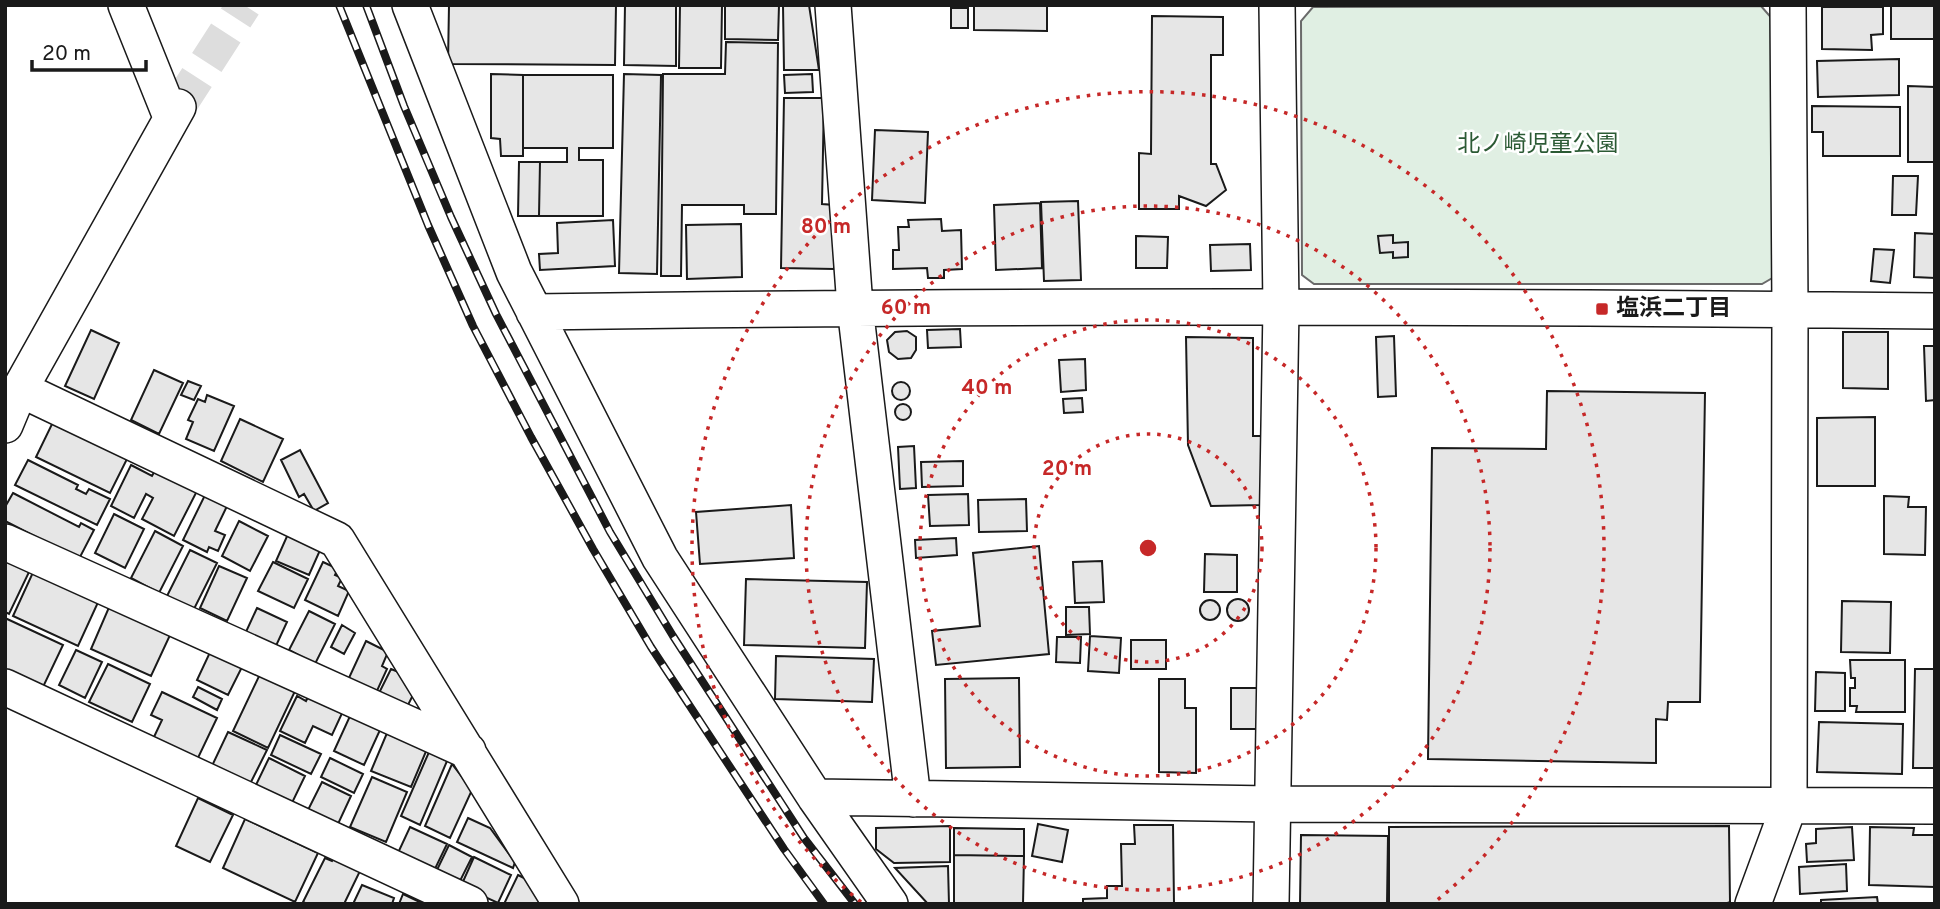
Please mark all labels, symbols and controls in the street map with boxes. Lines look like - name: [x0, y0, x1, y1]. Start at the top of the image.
- scale bar: [32, 28, 145, 72]
- text: 20 m: [42, 41, 91, 68]
- park label: 北ノ崎児童公園: [1458, 131, 1619, 160]
- text: 80 m: [801, 214, 851, 241]
- text: 60 m: [881, 295, 931, 322]
- place label: 塩浜二丁目: [1616, 295, 1731, 324]
- marker: 塩浜二丁目: [1594, 301, 1610, 317]
- text: 40 m: [962, 375, 1012, 402]
- text: 20 m: [1042, 456, 1092, 483]
- centre of rings: [1136, 536, 1160, 560]

